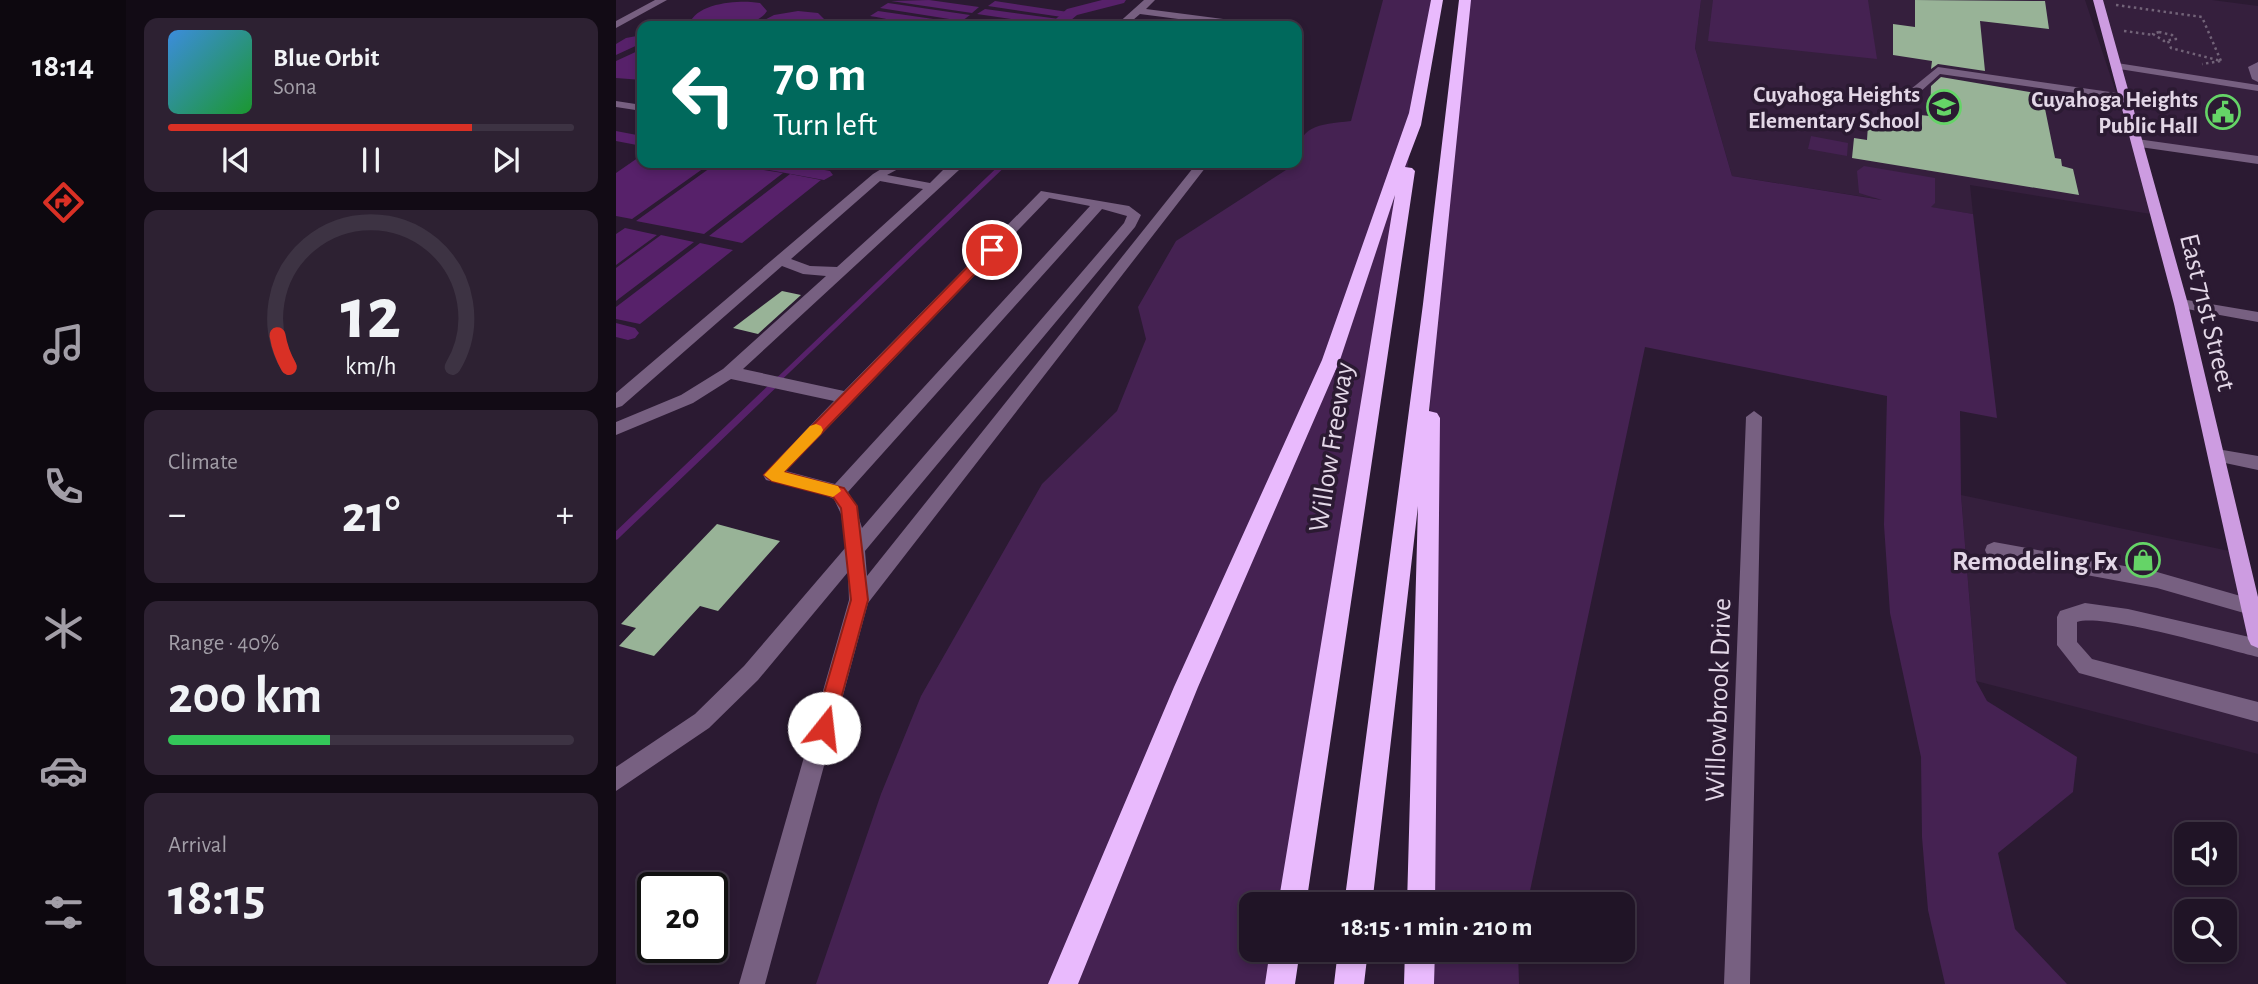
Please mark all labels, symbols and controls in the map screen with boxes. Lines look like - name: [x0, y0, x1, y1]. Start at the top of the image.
- text: Blue Orbit: [273, 45, 379, 71]
- icon: left: [658, 49, 749, 140]
- text: 18:14: [32, 50, 94, 82]
- text: 70 m: [773, 51, 867, 100]
- text: Sona: [273, 76, 317, 99]
- place label: Cuyahoga Heights Elementary School: [1748, 84, 1920, 133]
- school or university icon: Cuyahoga Heights Elementary School: [1925, 88, 1963, 126]
- place label: Cuyahoga Heights Public Hall: [2031, 89, 2198, 138]
- public building icon: Cuyahoga Heights Public Hall: [2204, 93, 2242, 131]
- text: Turn left: [773, 109, 877, 141]
- icon: previous: [217, 141, 255, 179]
- icon: pause: [352, 141, 390, 179]
- icon: next: [487, 141, 525, 179]
- icon: directions: [39, 178, 88, 227]
- pin: [962, 220, 1022, 280]
- icon: arrive: [973, 231, 1011, 269]
- street label: East 71st Street: [2174, 231, 2240, 394]
- text: 12: [341, 279, 401, 352]
- icon: music: [39, 320, 88, 369]
- text: km/h: [345, 353, 397, 378]
- street label: Willow Freeway: [1305, 360, 1359, 534]
- text: Climate: [168, 451, 238, 474]
- icon: phone: [39, 462, 88, 511]
- text: 21°: [342, 489, 400, 541]
- text: −: [168, 496, 186, 534]
- text: +: [556, 496, 574, 534]
- shop icon: Remodeling Fx: [2124, 541, 2162, 579]
- place label: Remodeling Fx: [1952, 548, 2118, 576]
- street label: Willowbrook Drive: [1701, 598, 1737, 803]
- icon: climate: [39, 604, 88, 653]
- text: Range · 40%: [168, 632, 279, 655]
- text: 200 km: [168, 670, 322, 722]
- position arrow: [787, 691, 861, 765]
- icon: car: [39, 746, 88, 795]
- map controls: [2174, 822, 2237, 962]
- button: sound: [2174, 822, 2237, 885]
- text: Arrival: [168, 834, 227, 857]
- text: 18:15: [168, 872, 265, 924]
- speed limit sign: 20: [637, 872, 728, 963]
- icon: filters: [39, 888, 88, 937]
- button: search: [2174, 899, 2237, 962]
- text: 18:15 · 1 min · 210 m: [1341, 914, 1533, 940]

